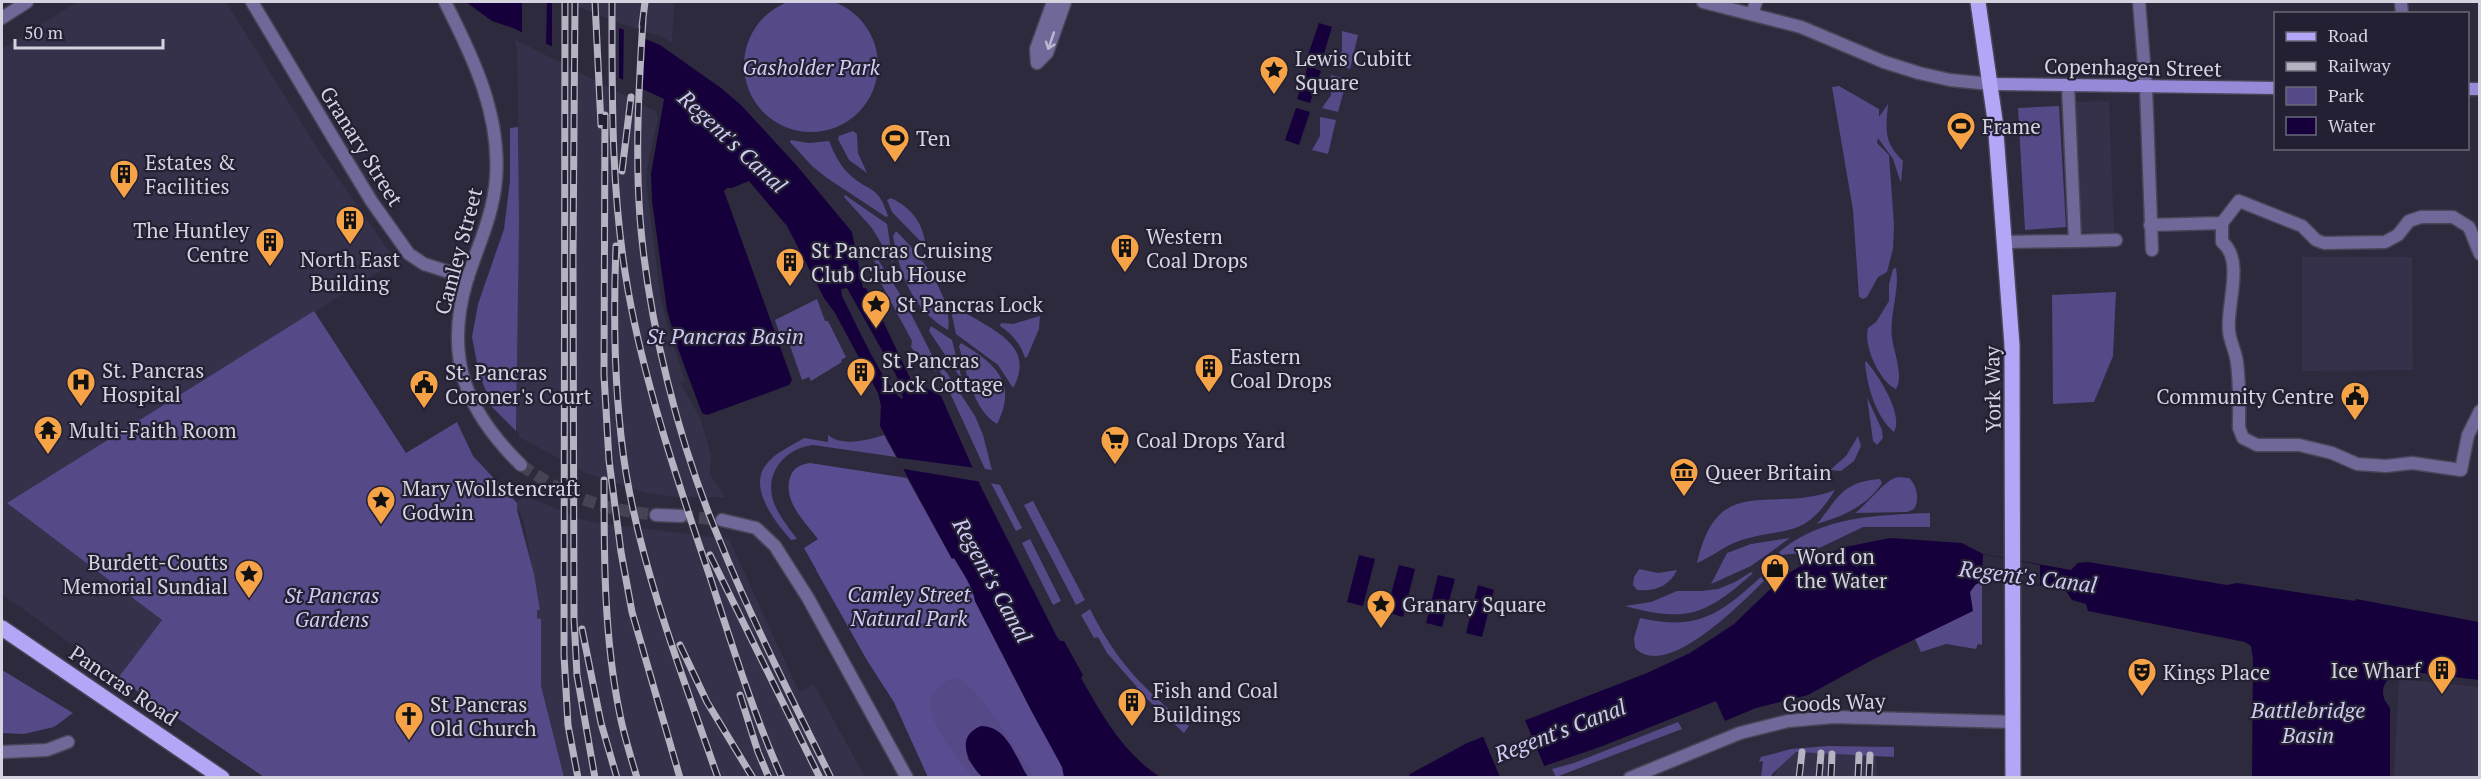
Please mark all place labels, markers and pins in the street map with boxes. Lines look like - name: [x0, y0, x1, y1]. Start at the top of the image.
- place label: Lewis Cubitt Square: [1295, 44, 1412, 96]
- place icon: Lewis Cubitt Square: [1258, 54, 1290, 96]
- sports icon: Frame: [1945, 110, 1977, 152]
- place label: Frame: [1982, 112, 2041, 140]
- sports icon: Ten: [879, 122, 911, 164]
- place label: Ten: [916, 124, 951, 152]
- place label: Estates & Facilities: [145, 148, 236, 200]
- building icon: Estates & Facilities: [108, 158, 140, 200]
- building icon: North East Building: [334, 204, 366, 246]
- place label: The Huntley Centre: [133, 216, 249, 268]
- place label: Western Coal Drops: [1146, 222, 1248, 274]
- building icon: The Huntley Centre: [254, 226, 286, 268]
- building icon: Western Coal Drops: [1109, 232, 1141, 274]
- place label: St Pancras Cruising Club Club House: [811, 236, 993, 288]
- place label: North East Building: [300, 245, 400, 297]
- building icon: St Pancras Cruising Club Club House: [774, 246, 806, 288]
- place icon: St Pancras Lock: [860, 288, 892, 330]
- place label: St Pancras Lock: [897, 290, 1043, 318]
- place label: Eastern Coal Drops: [1230, 342, 1332, 394]
- place label: St Pancras Lock Cottage: [882, 346, 1003, 398]
- building icon: Eastern Coal Drops: [1193, 352, 1225, 394]
- place label: St. Pancras Hospital: [102, 356, 204, 408]
- building icon: St Pancras Lock Cottage: [845, 356, 877, 398]
- place label: St. Pancras Coroner's Court: [445, 358, 591, 410]
- hospital icon: St. Pancras Hospital: [65, 366, 97, 408]
- public building icon: St. Pancras Coroner's Court: [408, 368, 440, 410]
- public building icon: Community Centre: [2339, 380, 2371, 422]
- place label: Community Centre: [2156, 382, 2334, 410]
- temple icon: Multi-Faith Room: [32, 414, 64, 456]
- place label: Multi-Faith Room: [69, 416, 237, 444]
- supermarket icon: Coal Drops Yard: [1099, 424, 1131, 466]
- place label: Coal Drops Yard: [1136, 426, 1286, 454]
- museum icon: Queer Britain: [1668, 456, 1700, 498]
- place label: Queer Britain: [1705, 458, 1832, 486]
- place label: Mary Wollstencraft Godwin: [402, 474, 581, 526]
- place icon: Mary Wollstencraft Godwin: [365, 484, 397, 526]
- place label: Word on the Water: [1796, 542, 1887, 594]
- place label: Burdett-Coutts Memorial Sundial: [62, 548, 228, 600]
- shop icon: Word on the Water: [1759, 552, 1791, 594]
- place icon: Burdett-Coutts Memorial Sundial: [233, 558, 265, 600]
- place icon: Granary Square: [1365, 588, 1397, 630]
- place label: Granary Square: [1402, 590, 1546, 618]
- building icon: Ice Wharf: [2426, 654, 2458, 696]
- theatre icon: Kings Place: [2126, 656, 2158, 698]
- place label: Ice Wharf: [2331, 656, 2423, 684]
- place label: Kings Place: [2163, 658, 2270, 686]
- place label: Fish and Coal Buildings: [1153, 676, 1279, 728]
- building icon: Fish and Coal Buildings: [1116, 686, 1148, 728]
- place label: St Pancras Old Church: [430, 690, 537, 742]
- church icon: St Pancras Old Church: [393, 700, 425, 742]

